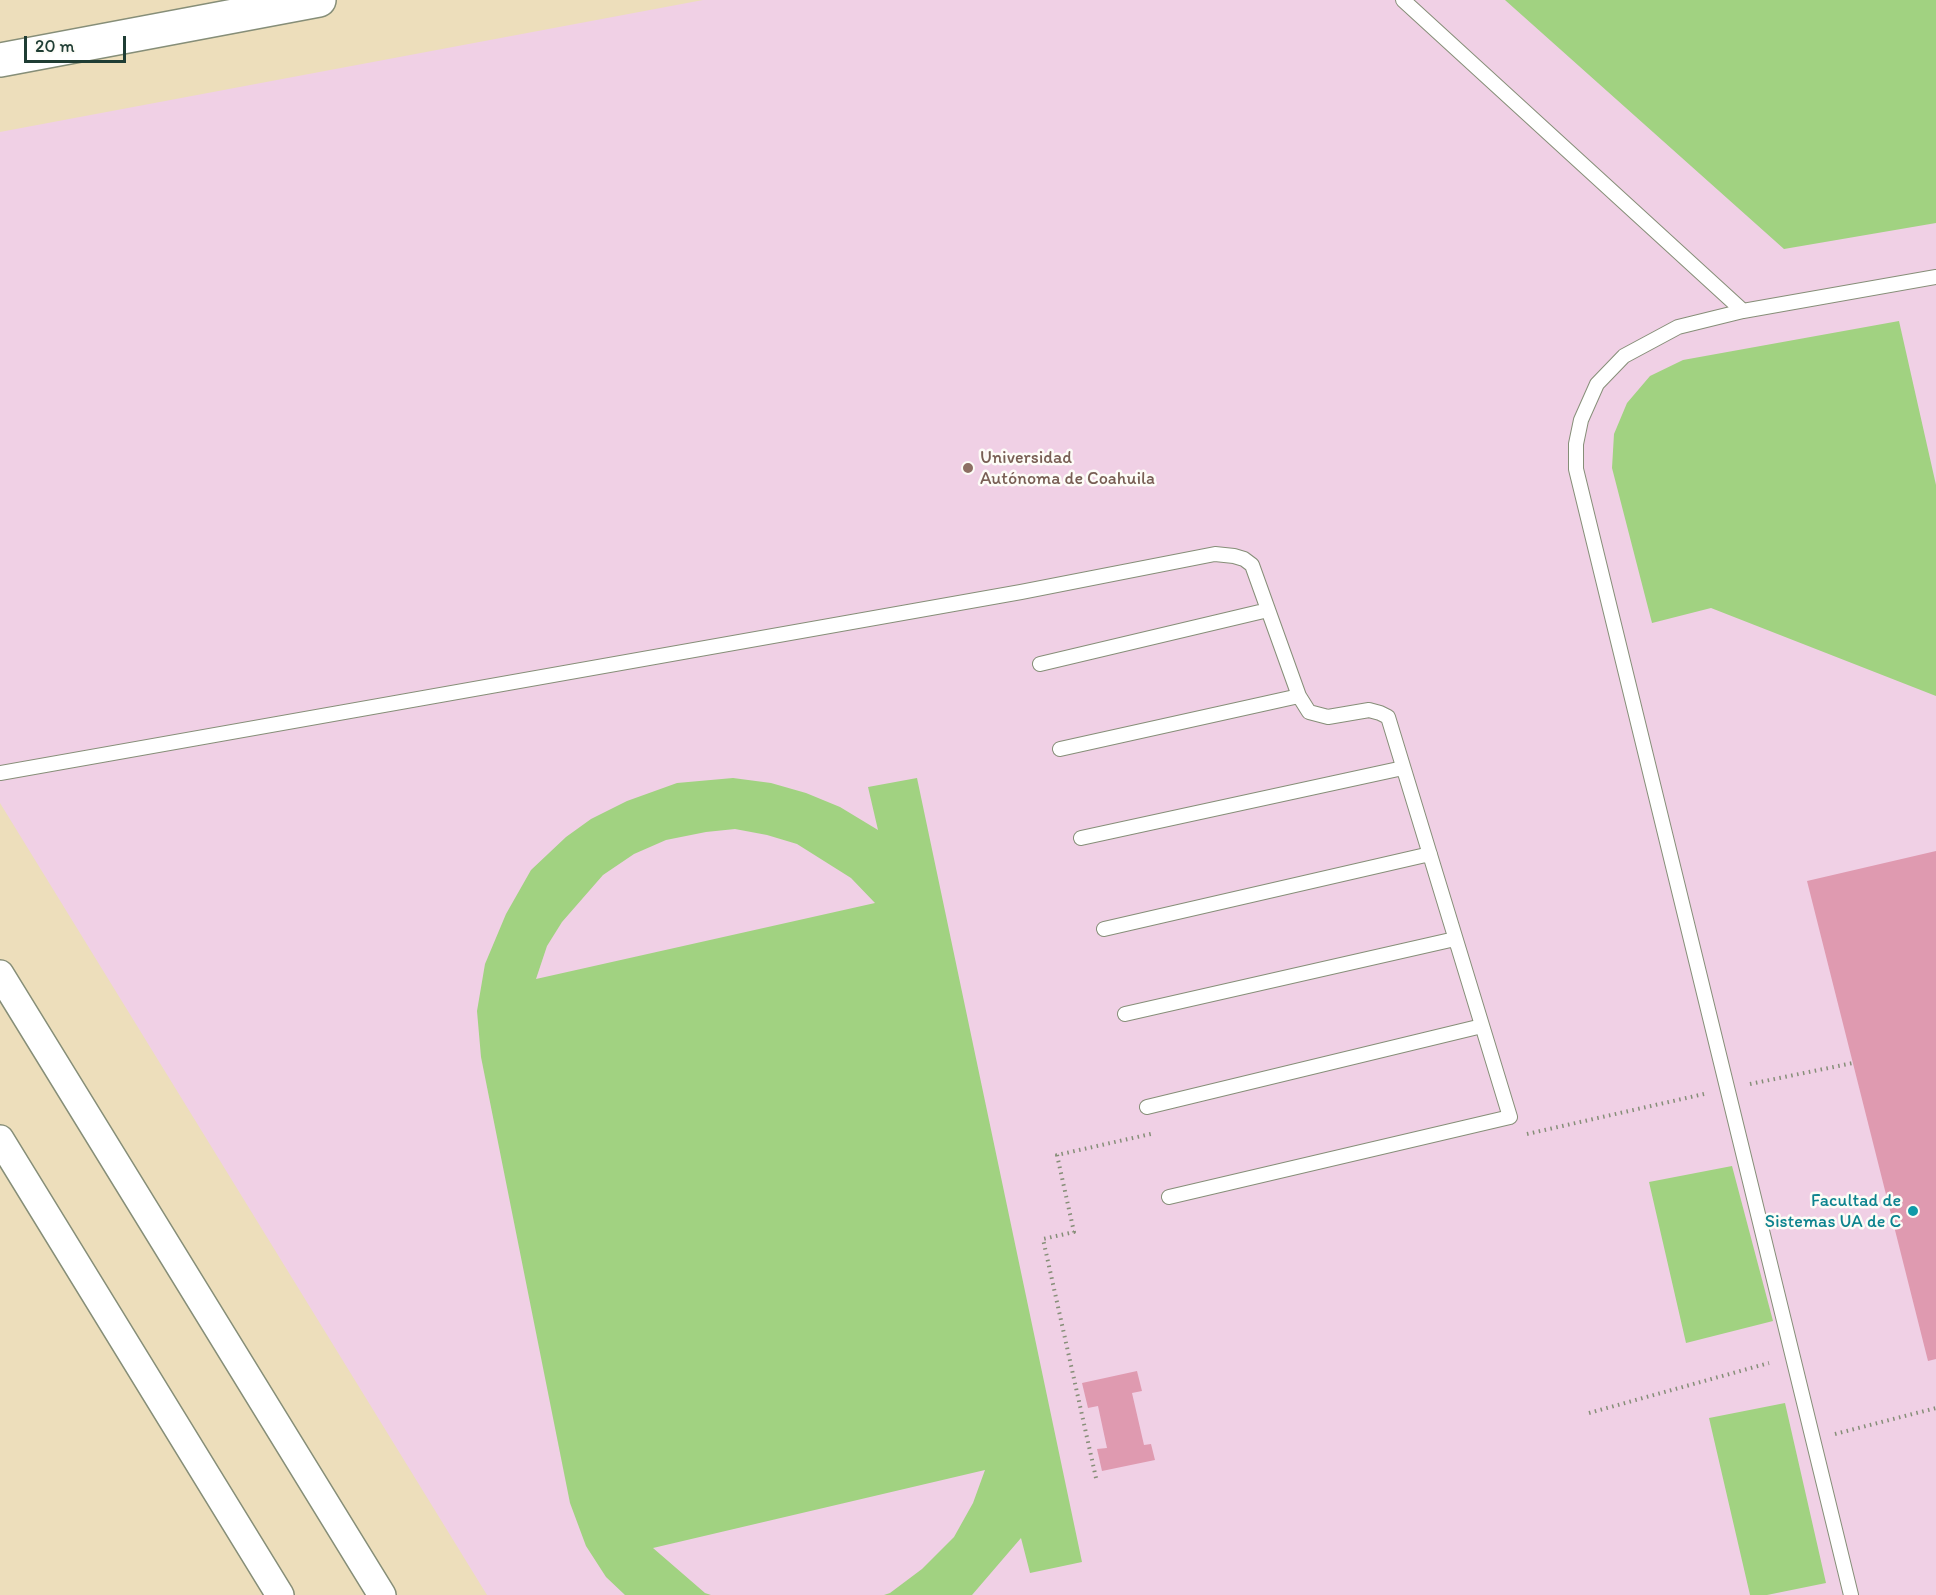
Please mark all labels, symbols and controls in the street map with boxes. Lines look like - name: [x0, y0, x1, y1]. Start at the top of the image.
- scale bar: [27, 24, 129, 62]
- text: 20 m: [35, 35, 75, 57]
- place label: Universidad Autónoma de Coahuila: [980, 447, 1155, 490]
- marker: Universidad Autónoma de Coahuila: [961, 461, 975, 475]
- place label: Facultad de Sistemas UA de C: [1765, 1190, 1901, 1232]
- marker: Facultad de Sistemas UA de C: [1906, 1204, 1920, 1218]

